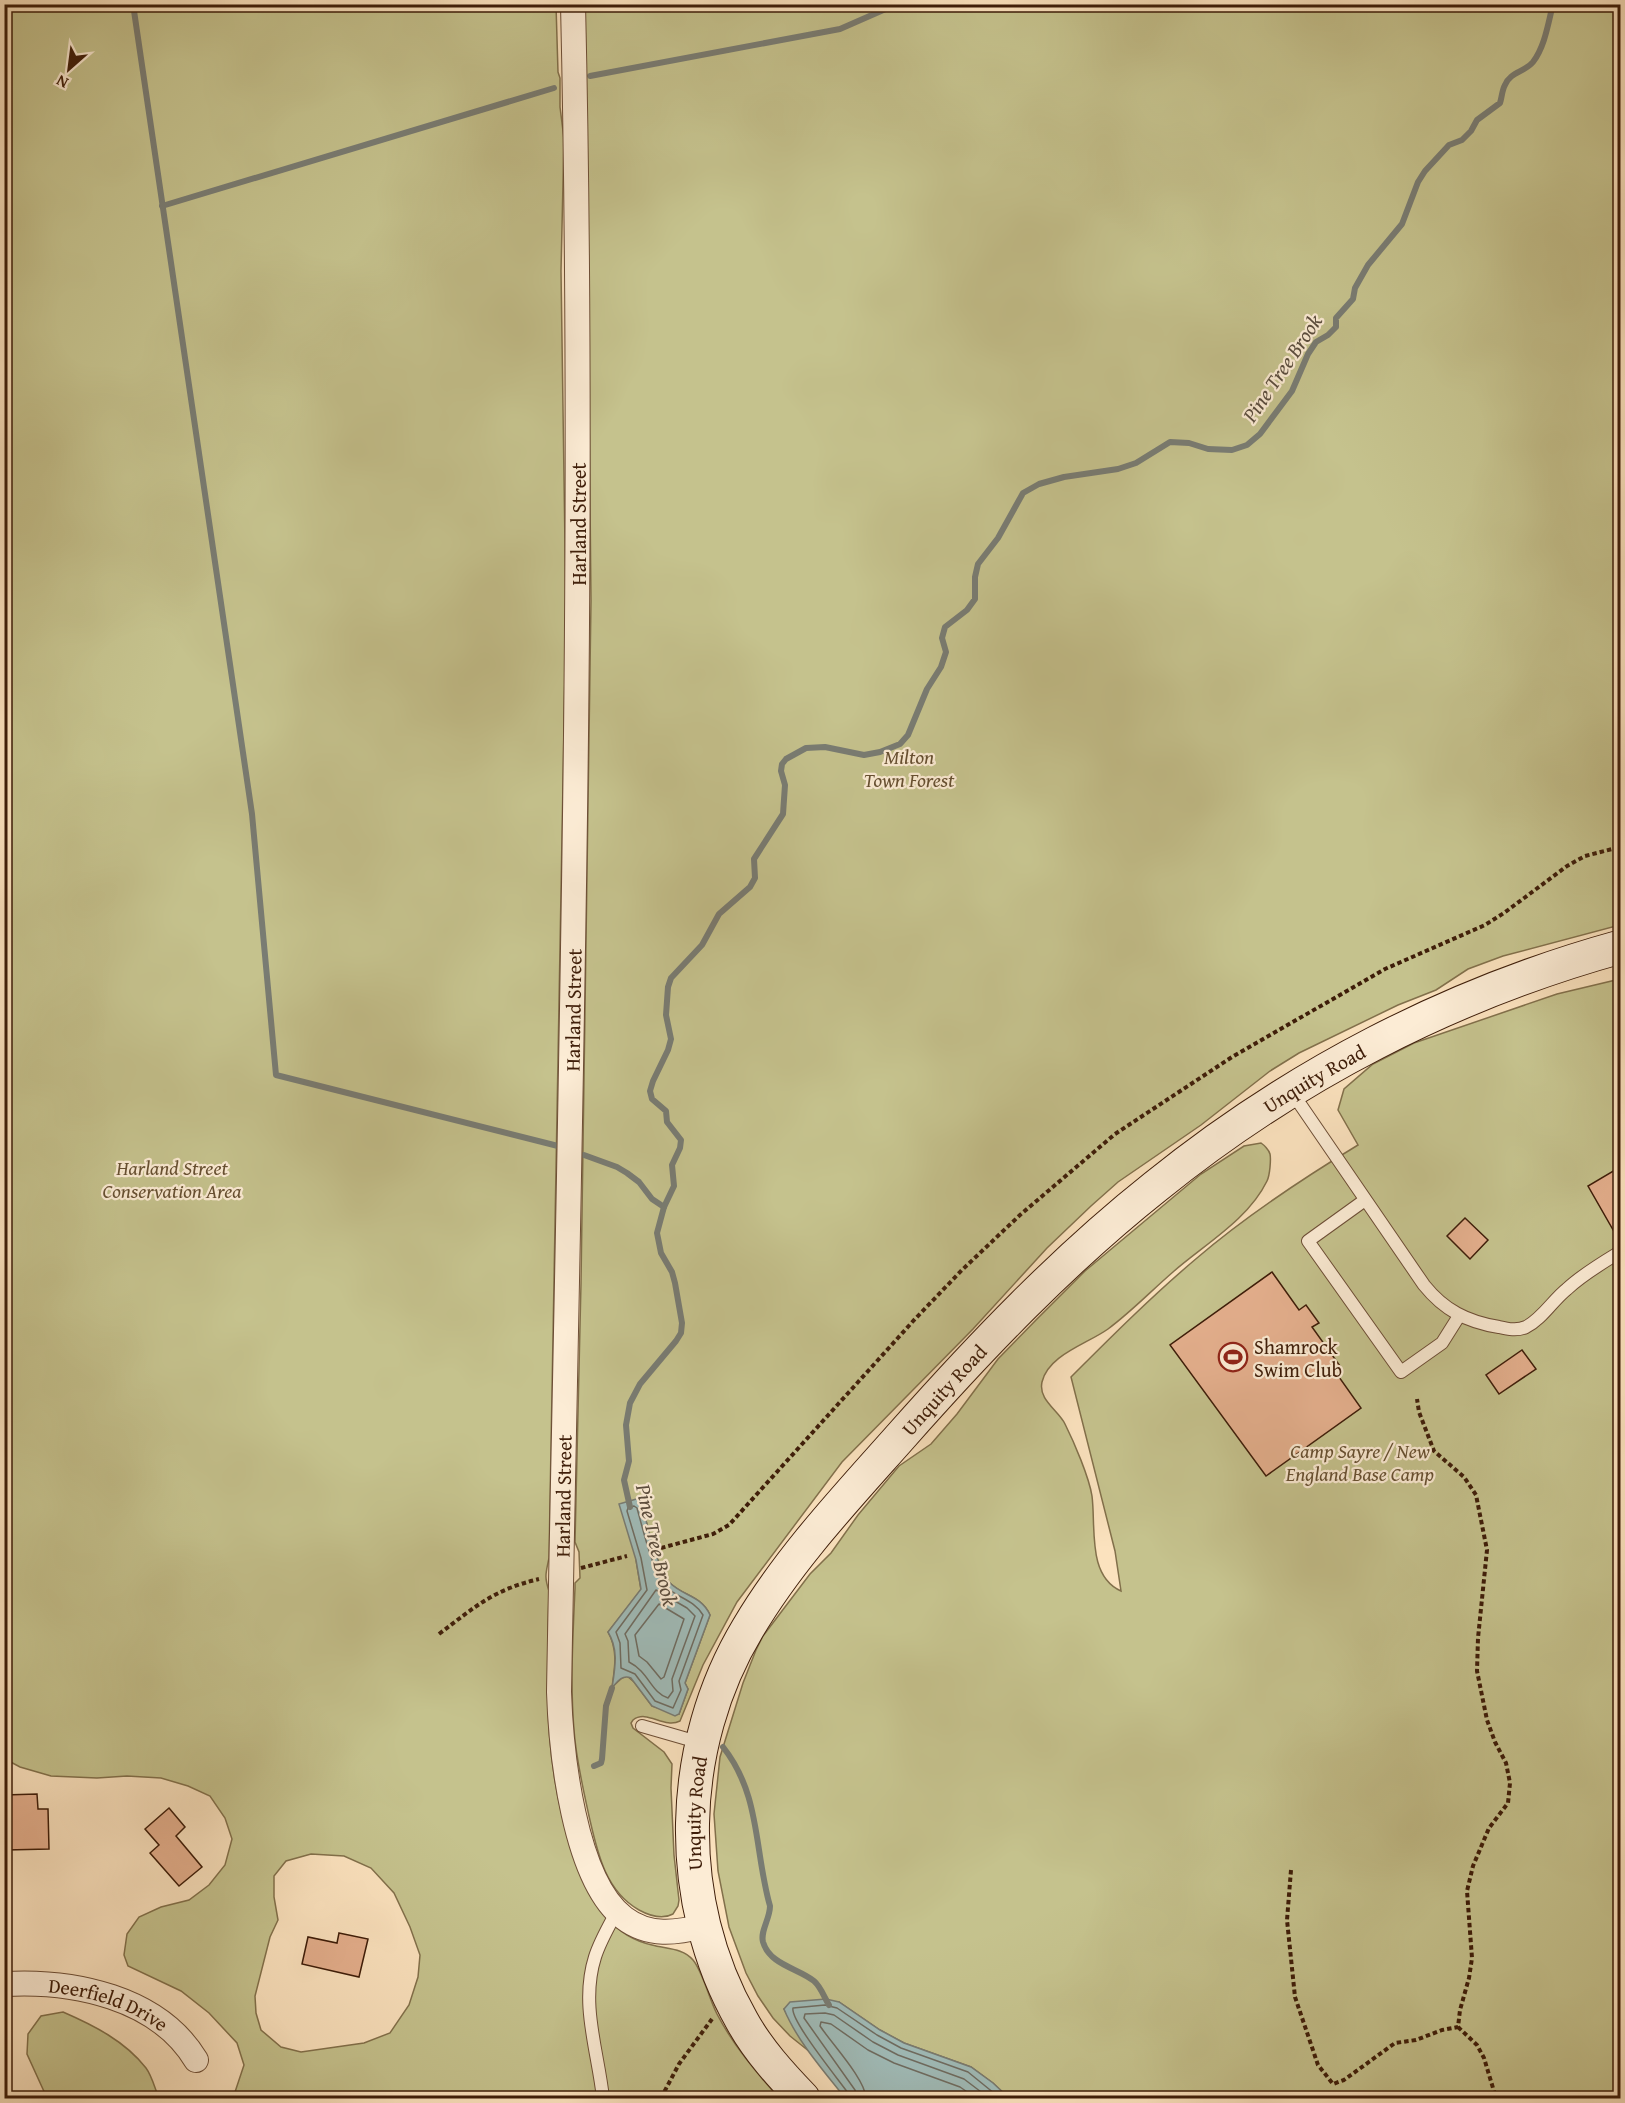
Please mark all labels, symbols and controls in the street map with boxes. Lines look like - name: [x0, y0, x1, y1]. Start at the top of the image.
- north arrow: [39, 39, 99, 99]
- text: N: [51, 69, 72, 95]
- water label: Pine Tree Brook: [1234, 307, 1330, 429]
- street label: Harland Street: [564, 463, 593, 585]
- park label: Milton Town Forest: [864, 742, 955, 794]
- street label: Harland Street: [557, 948, 589, 1072]
- street label: Unquity Road: [1257, 1036, 1371, 1119]
- park label: Harland Street Conservation Area: [102, 1153, 242, 1205]
- place label: Shamrock Swim Club: [1254, 1332, 1342, 1384]
- street label: Unquity Road: [894, 1337, 993, 1441]
- sports icon: Shamrock Swim Club: [1217, 1341, 1249, 1373]
- street label: Harland Street: [547, 1434, 579, 1558]
- park label: Camp Sayre / New England Base Camp: [1285, 1436, 1434, 1488]
- water label: Pine Tree Brook: [628, 1480, 686, 1609]
- street label: Unquity Road: [678, 1753, 714, 1872]
- street label: Deerfield Drive: [47, 1970, 175, 2037]

